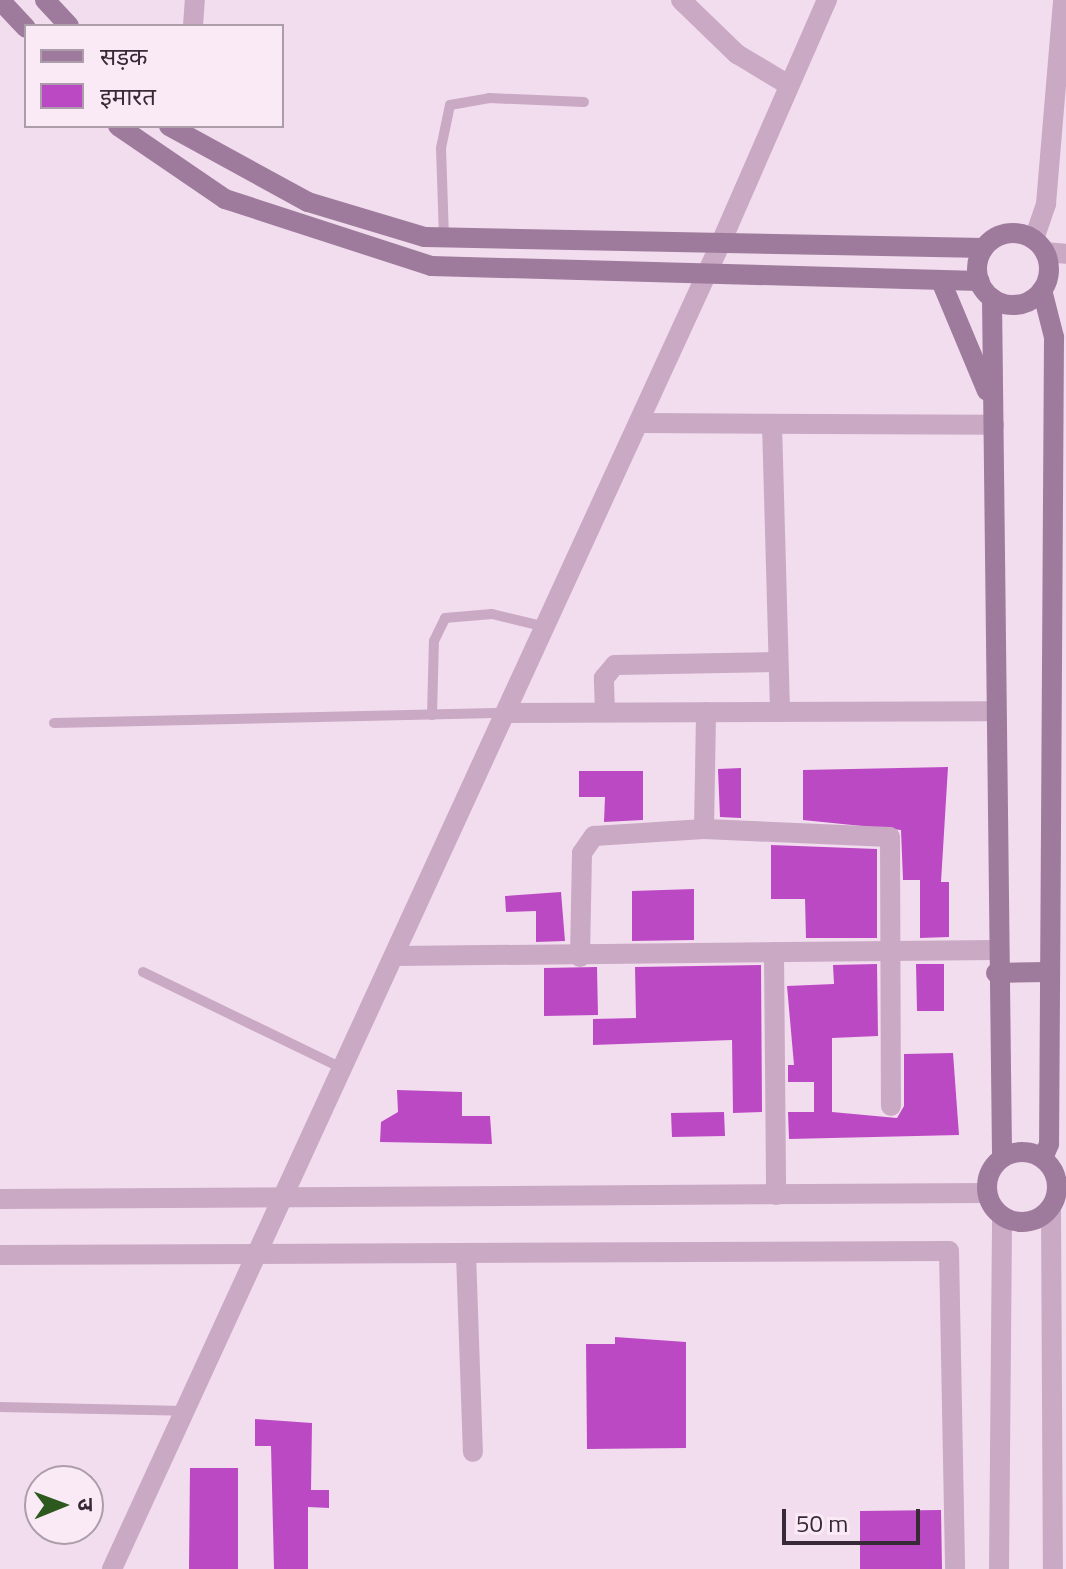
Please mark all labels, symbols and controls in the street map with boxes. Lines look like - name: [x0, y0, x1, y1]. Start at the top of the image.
- legend: [24, 24, 284, 128]
- text: सड़क: [100, 38, 148, 74]
- text: इमारत: [100, 78, 156, 114]
- north arrow: [24, 1465, 104, 1545]
- scale bar: [786, 1493, 924, 1543]
- text: उ: [69, 1498, 103, 1511]
- text: 50 m: [796, 1505, 848, 1541]

